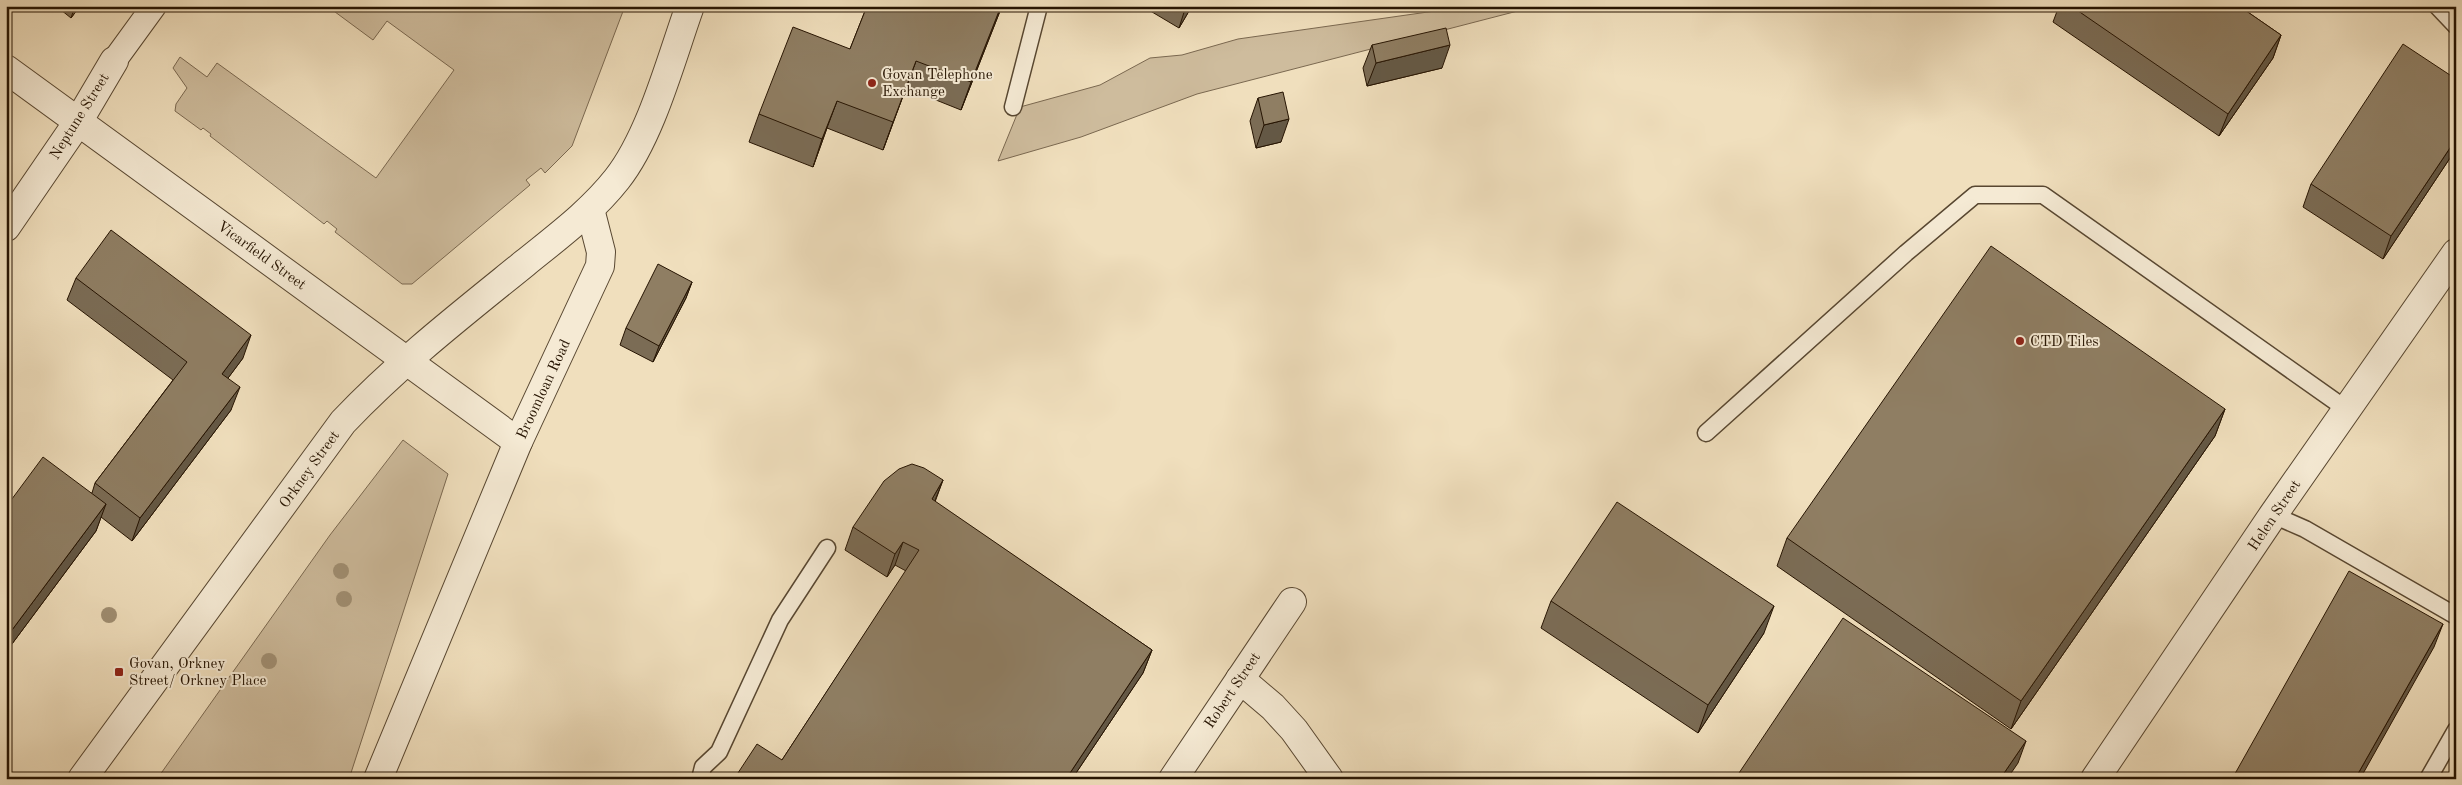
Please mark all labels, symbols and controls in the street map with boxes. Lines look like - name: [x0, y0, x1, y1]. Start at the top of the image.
- place label: Govan Telephone Exchange: [882, 68, 993, 100]
- street label: Neptune Street: [48, 71, 113, 163]
- marker: Govan Telephone Exchange: [866, 77, 878, 89]
- street label: Vicarfield Street: [214, 219, 308, 293]
- marker: CTD Tiles: [2014, 335, 2026, 347]
- place label: CTD Tiles: [2030, 335, 2099, 350]
- street label: Broomloan Road: [515, 337, 574, 442]
- street label: Orkney Street: [277, 429, 343, 511]
- street label: Helen Street: [2246, 478, 2304, 554]
- street label: Robert Street: [1202, 650, 1264, 732]
- place label: Govan, Orkney Street/ Orkney Place: [129, 657, 267, 689]
- marker: Govan, Orkney Street/ Orkney Place: [113, 666, 125, 678]

